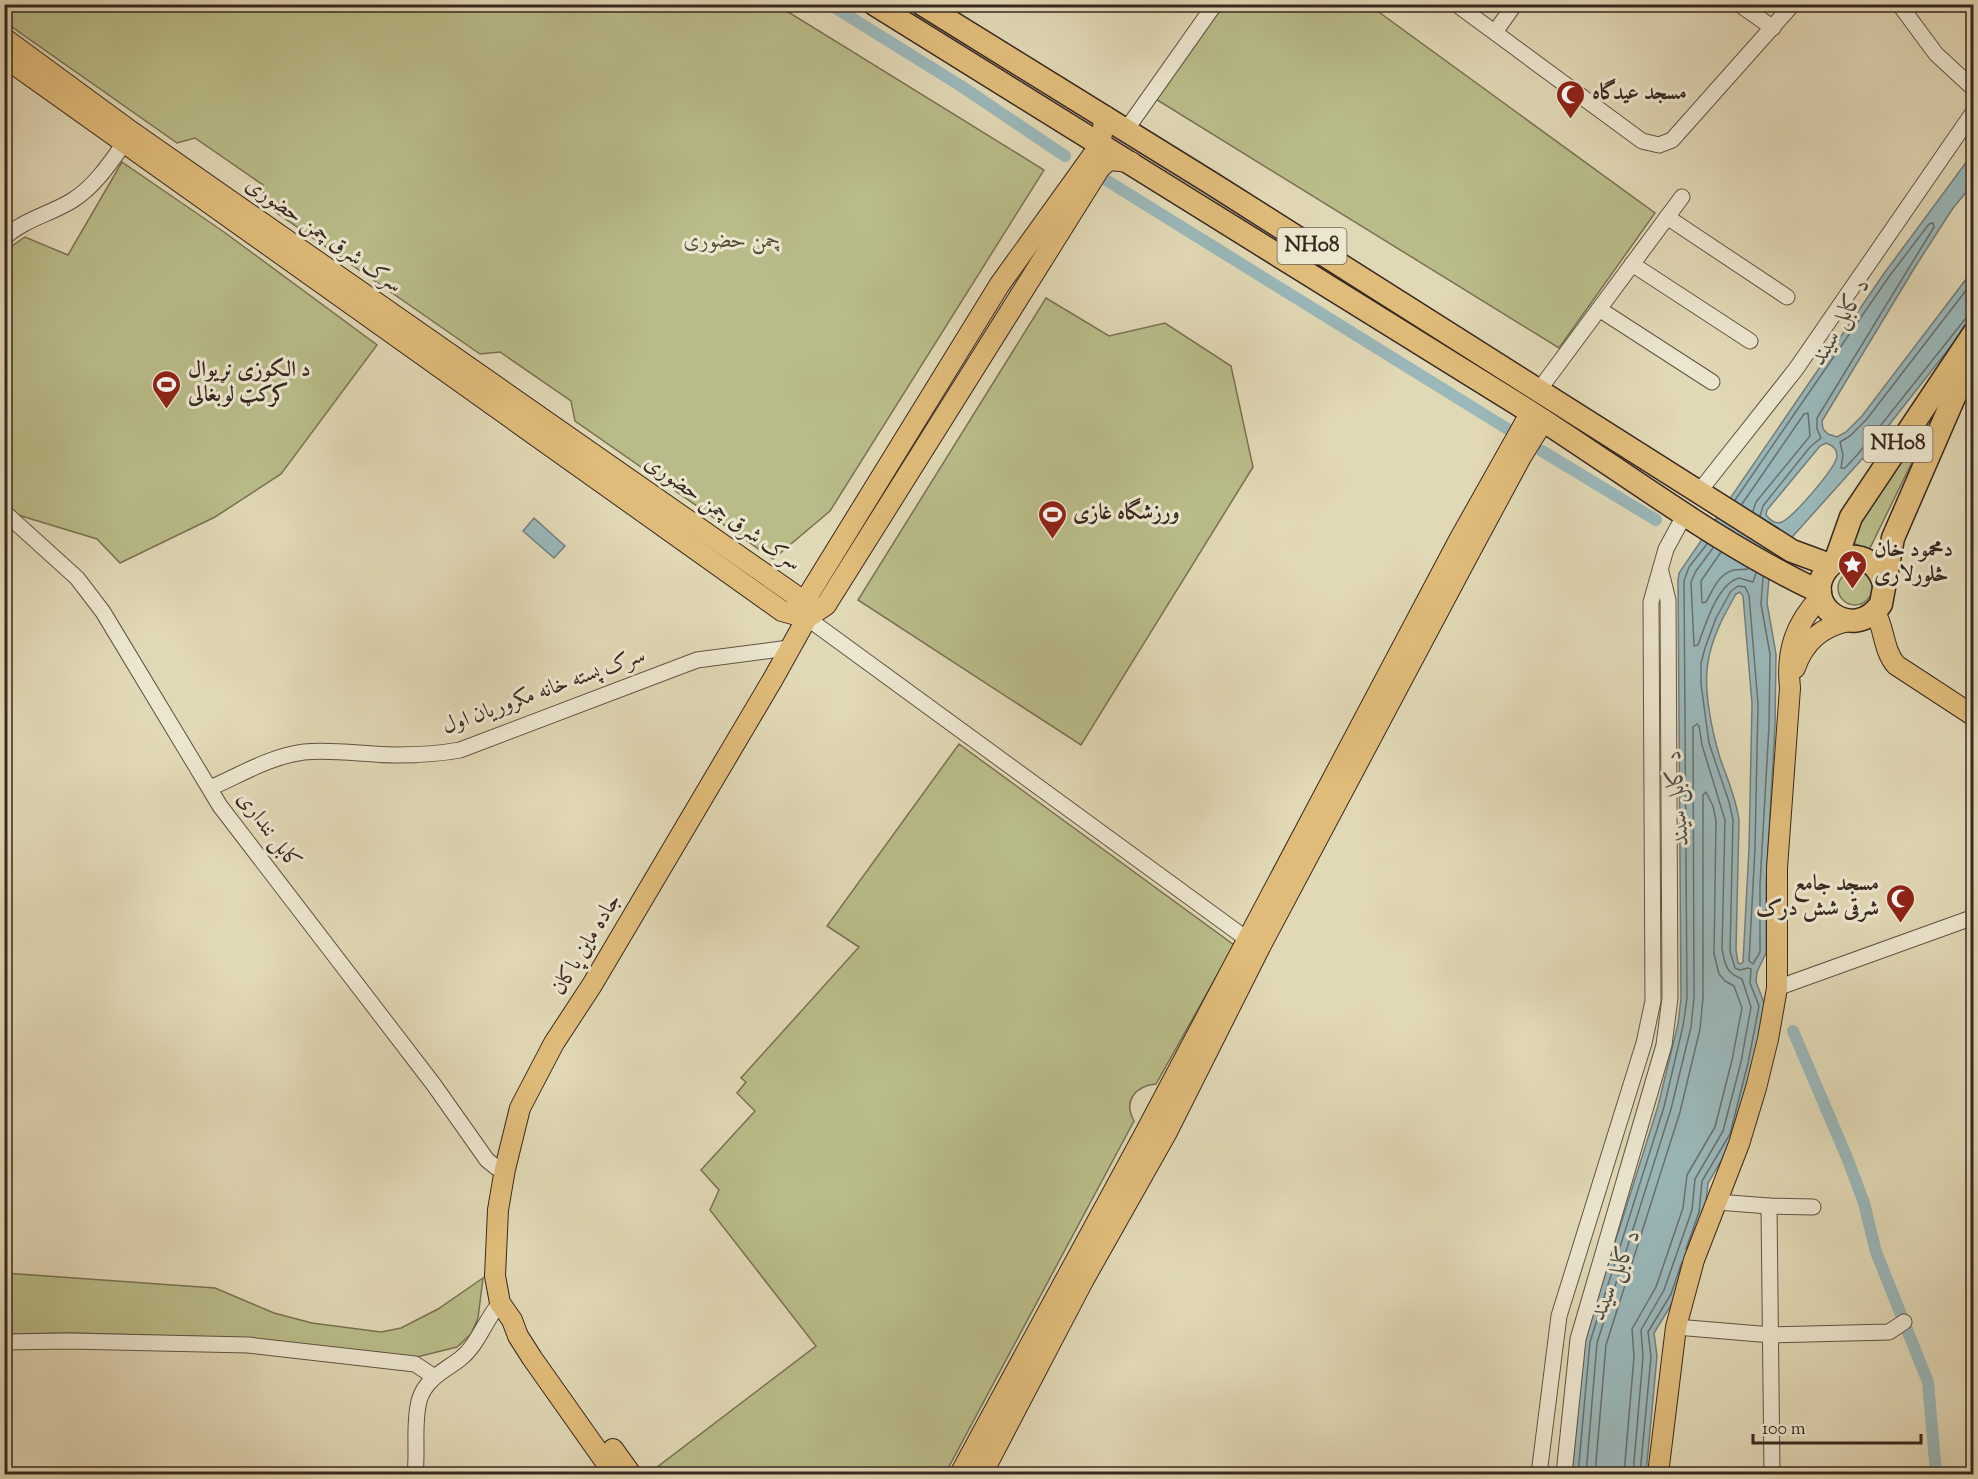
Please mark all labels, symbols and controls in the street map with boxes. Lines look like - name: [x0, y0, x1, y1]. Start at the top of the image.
- mosque icon: مسجد عیدگاه: [1555, 78, 1587, 120]
- place label: مسجد عیدگاه: [1592, 78, 1687, 110]
- street label: سرک شرق چمن حضوری: [238, 170, 408, 302]
- park label: چمن حضوری: [683, 226, 781, 258]
- road number: NH08: [1278, 228, 1346, 264]
- water label: د کابل سيند: [1802, 272, 1880, 372]
- place label: د الکوزی نړیوال کرکټ لوبغالی: [187, 355, 311, 412]
- sports icon: د الکوزی نړیوال کرکټ لوبغالی: [151, 368, 183, 410]
- road number: NH08: [1864, 426, 1932, 462]
- street label: سرک شرق چمن حضوری: [637, 448, 807, 580]
- place label: ورزشگاه غازی: [1073, 497, 1180, 530]
- sports icon: ورزشگاه غازی: [1036, 498, 1068, 540]
- place label: دمحمود خان څلورلاری: [1874, 535, 1953, 592]
- place icon: دمحمود خان څلورلاری: [1837, 548, 1869, 590]
- street label: سرک پسته خانه مکروریان اول: [438, 640, 650, 744]
- water label: د کابل سيند: [1657, 749, 1699, 847]
- street label: کابل ننداری: [228, 785, 308, 877]
- place label: مسجد جامع شرقی شش درک: [1756, 869, 1879, 926]
- mosque icon: مسجد جامع شرقی شش درک: [1884, 882, 1916, 924]
- street label: جاده ماین پاکان: [544, 888, 630, 1002]
- water label: د کابل سيند: [1582, 1224, 1650, 1326]
- scale bar: [1753, 1407, 1921, 1445]
- text: 100 m: [1762, 1417, 1806, 1443]

